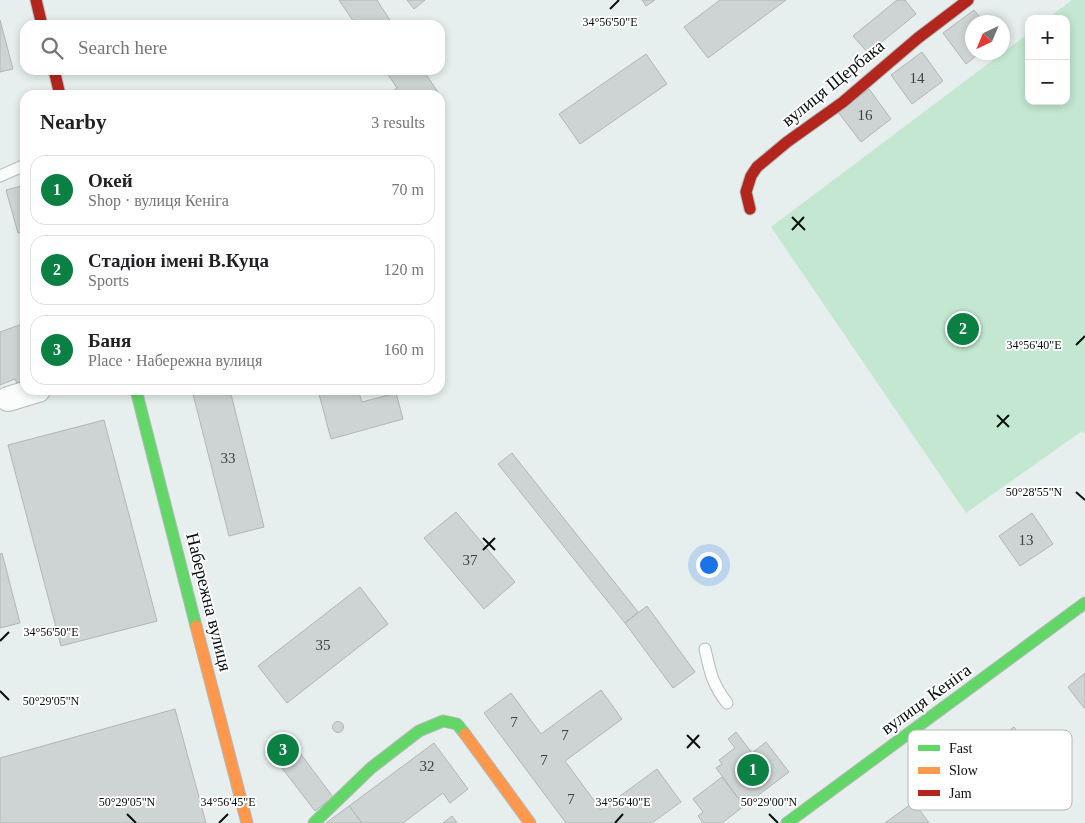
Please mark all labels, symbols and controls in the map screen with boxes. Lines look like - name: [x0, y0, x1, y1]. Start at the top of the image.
- text: 34°56'50"E: [582, 15, 638, 29]
- north arrow: [965, 15, 1010, 60]
- map controls: [1025, 15, 1070, 105]
- button: +: [1025, 15, 1070, 60]
- search box: [20, 20, 445, 75]
- icon: search: [38, 34, 66, 62]
- street label: вулиця Щербака: [778, 36, 888, 130]
- text: Search here: [78, 37, 167, 58]
- button: −: [1025, 60, 1070, 105]
- house number: 14: [910, 70, 925, 86]
- house number: 16: [858, 107, 873, 123]
- text: Nearby: [40, 110, 107, 134]
- text: 3 results: [371, 114, 425, 131]
- text: Окей: [88, 170, 133, 191]
- text: 1: [53, 181, 61, 198]
- text: 70 m: [392, 181, 424, 198]
- text: Shop · вулиця Кеніга: [88, 192, 229, 209]
- text: Стадіон імені В.Куца: [88, 250, 269, 271]
- text: 2: [53, 261, 61, 278]
- text: 120 m: [384, 261, 424, 278]
- text: Sports: [88, 272, 129, 289]
- pin: 2: [947, 310, 979, 348]
- text: Баня: [88, 330, 131, 351]
- text: 34°56'40"E: [1006, 338, 1062, 352]
- text: 3: [53, 341, 61, 358]
- text: 160 m: [384, 341, 424, 358]
- text: Place · Набережна вулиця: [88, 352, 262, 369]
- house number: 33: [221, 450, 236, 466]
- text: 50°28'55"N: [1006, 485, 1063, 499]
- street label: Набережна вулиця: [182, 531, 236, 673]
- house number: 13: [1019, 532, 1034, 548]
- house number: 37: [463, 552, 478, 568]
- your location: [696, 552, 722, 578]
- text: 34°56'50"E: [23, 625, 79, 639]
- house number: 35: [316, 637, 331, 653]
- street label: вулиця Кеніга: [877, 660, 975, 738]
- text: 50°29'05"N: [23, 694, 80, 708]
- house number: 7: [510, 714, 518, 730]
- house number: 7: [561, 727, 569, 743]
- legend: [908, 730, 1072, 810]
- pin: 3: [267, 731, 299, 769]
- text: Fast: [949, 741, 972, 756]
- pin: 1: [737, 751, 769, 789]
- house number: 7: [540, 752, 548, 768]
- house number: 32: [420, 758, 435, 774]
- text: Slow: [949, 763, 979, 778]
- text: Jam: [949, 786, 972, 801]
- house number: 7: [567, 791, 575, 807]
- text: 50°29'05"N: [99, 795, 156, 809]
- text: 34°56'45"E: [200, 795, 256, 809]
- text: 34°56'40"E: [595, 795, 651, 809]
- text: 50°29'00"N: [741, 795, 798, 809]

